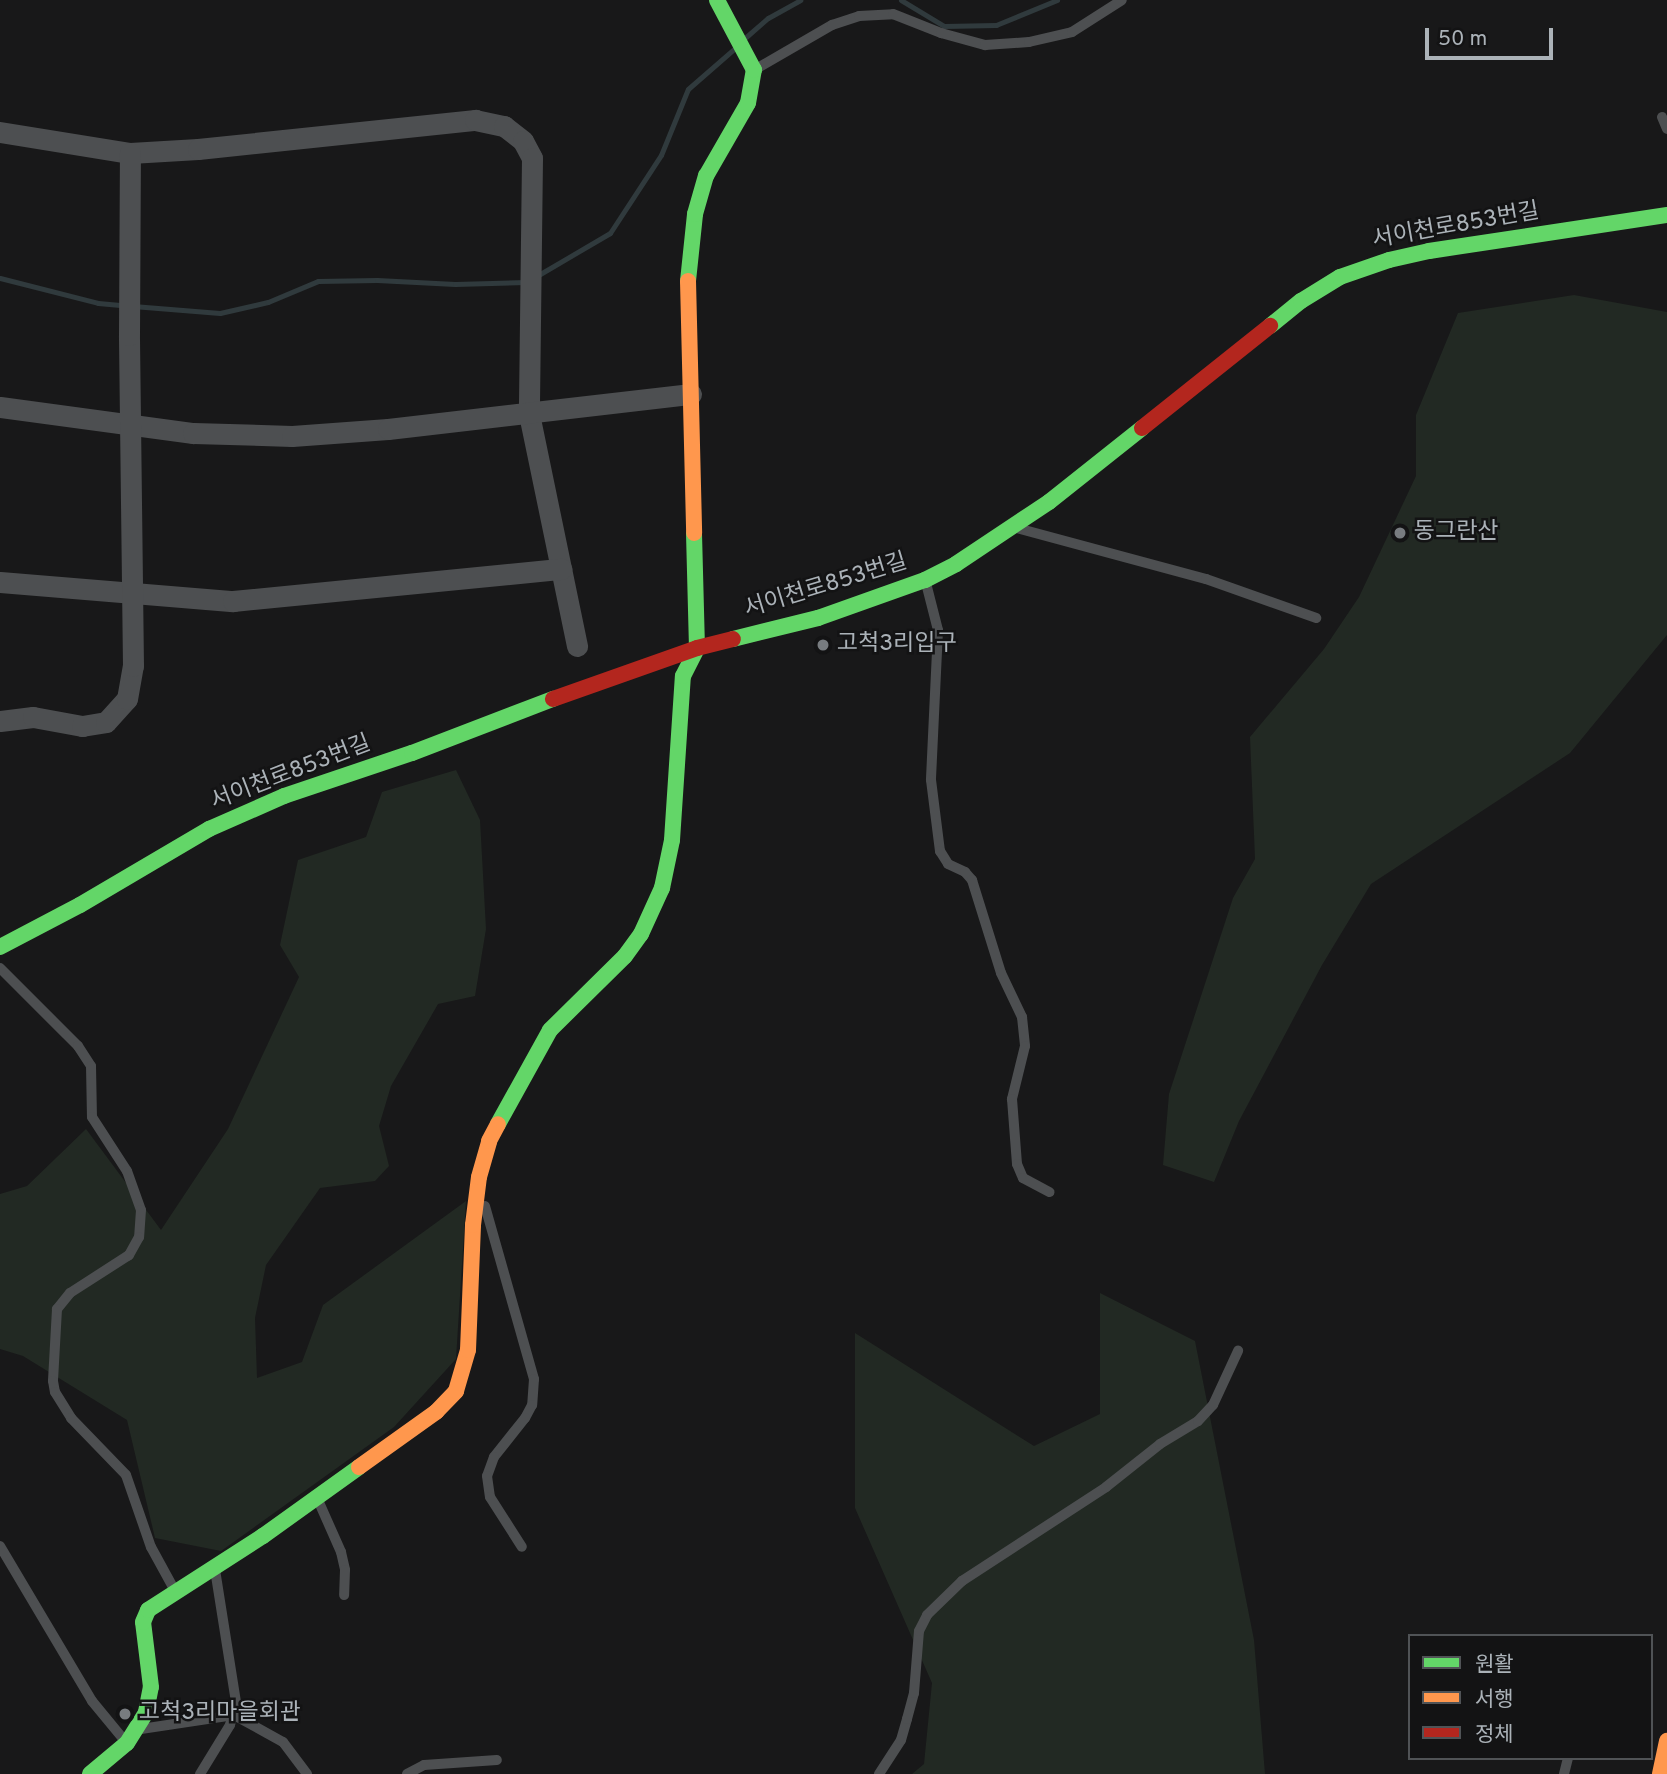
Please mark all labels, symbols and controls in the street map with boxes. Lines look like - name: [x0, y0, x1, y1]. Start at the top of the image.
- scale bar: [1429, 14, 1557, 58]
- text: 50 m: [1438, 26, 1487, 53]
- street label: 서이천로853번길: [1370, 199, 1542, 255]
- place label: 동그란산: [1414, 519, 1499, 547]
- marker: 동그란산: [1392, 525, 1408, 541]
- street label: 서이천로853번길: [741, 549, 911, 625]
- place label: 고척3리입구: [837, 631, 957, 659]
- marker: 고척3리입구: [815, 637, 831, 653]
- street label: 서이천로853번길: [207, 731, 375, 817]
- legend: [1408, 1634, 1653, 1760]
- text: 원활: [1475, 1652, 1514, 1679]
- text: 서행: [1475, 1687, 1514, 1714]
- place label: 고척3리마을회관: [139, 1700, 301, 1728]
- marker: 고척3리마을회관: [117, 1706, 133, 1722]
- text: 정체: [1475, 1722, 1514, 1749]

